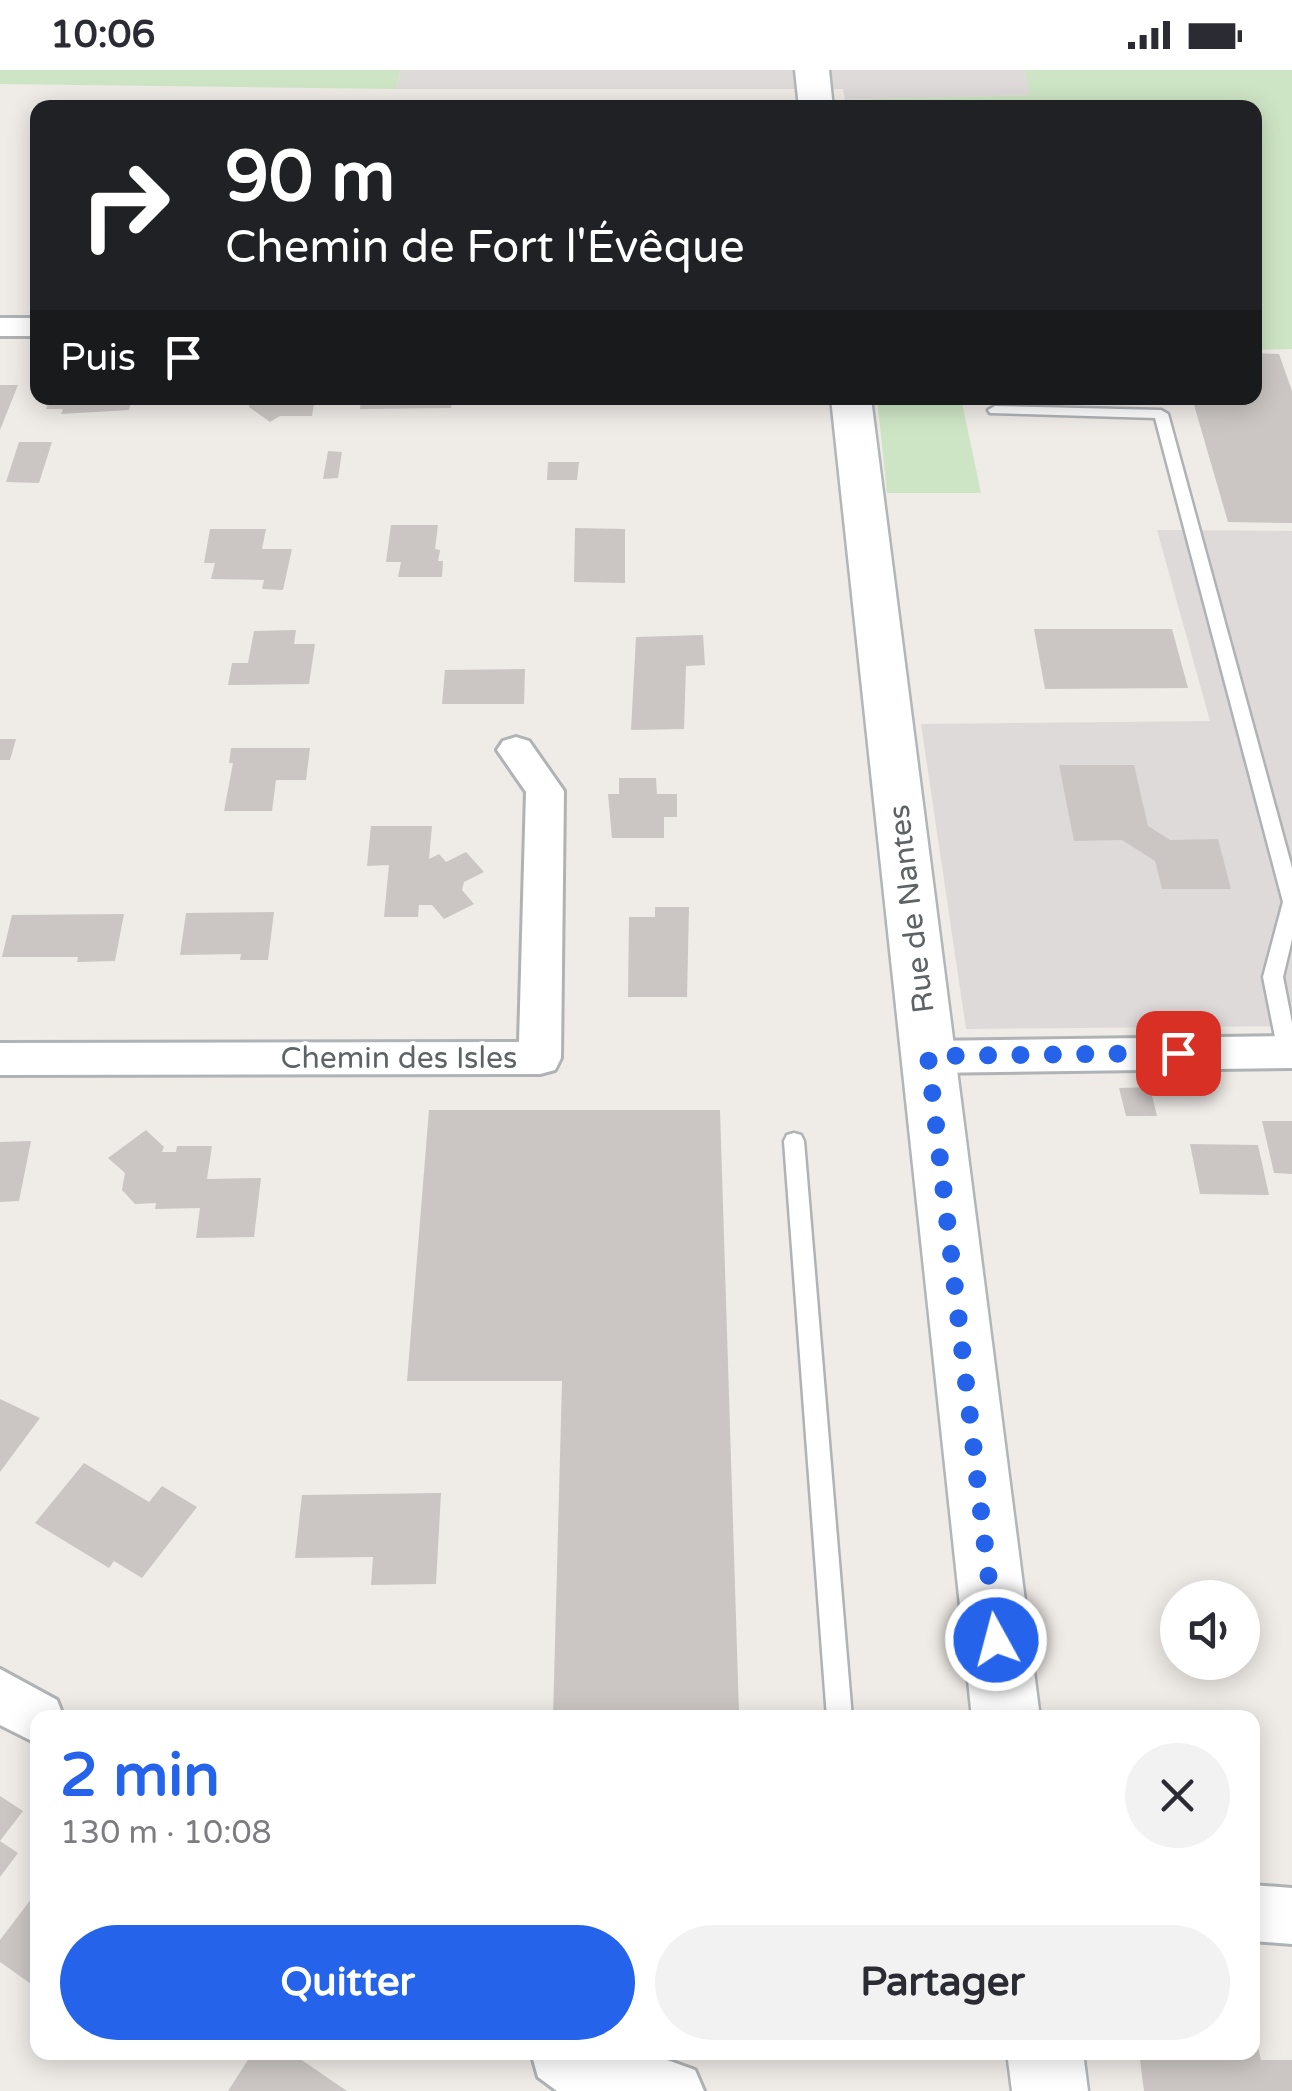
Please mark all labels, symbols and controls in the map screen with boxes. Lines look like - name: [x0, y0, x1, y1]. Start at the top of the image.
- text: 10:06: [50, 12, 155, 58]
- text: 90 m: [225, 136, 395, 220]
- icon: right: [60, 140, 190, 270]
- text: Chemin de Fort l'Évêque: [225, 221, 745, 275]
- icon: arrive: [156, 330, 211, 385]
- text: Puis: [60, 335, 136, 381]
- street label: Rue de Nantes: [880, 803, 943, 1015]
- pin: [1136, 1011, 1221, 1096]
- icon: arrive: [1151, 1026, 1206, 1081]
- street label: Chemin des Isles: [281, 1040, 517, 1077]
- map controls: [1160, 1580, 1260, 1680]
- button: sound: [1160, 1580, 1260, 1680]
- position arrow: [944, 1588, 1048, 1692]
- text: 2 min: [60, 1740, 220, 1812]
- button: close: [1125, 1743, 1230, 1848]
- text: 130 m · 10:08: [60, 1814, 272, 1852]
- button: Quitter: [60, 1925, 635, 2040]
- button: Partager: [655, 1925, 1230, 2040]

